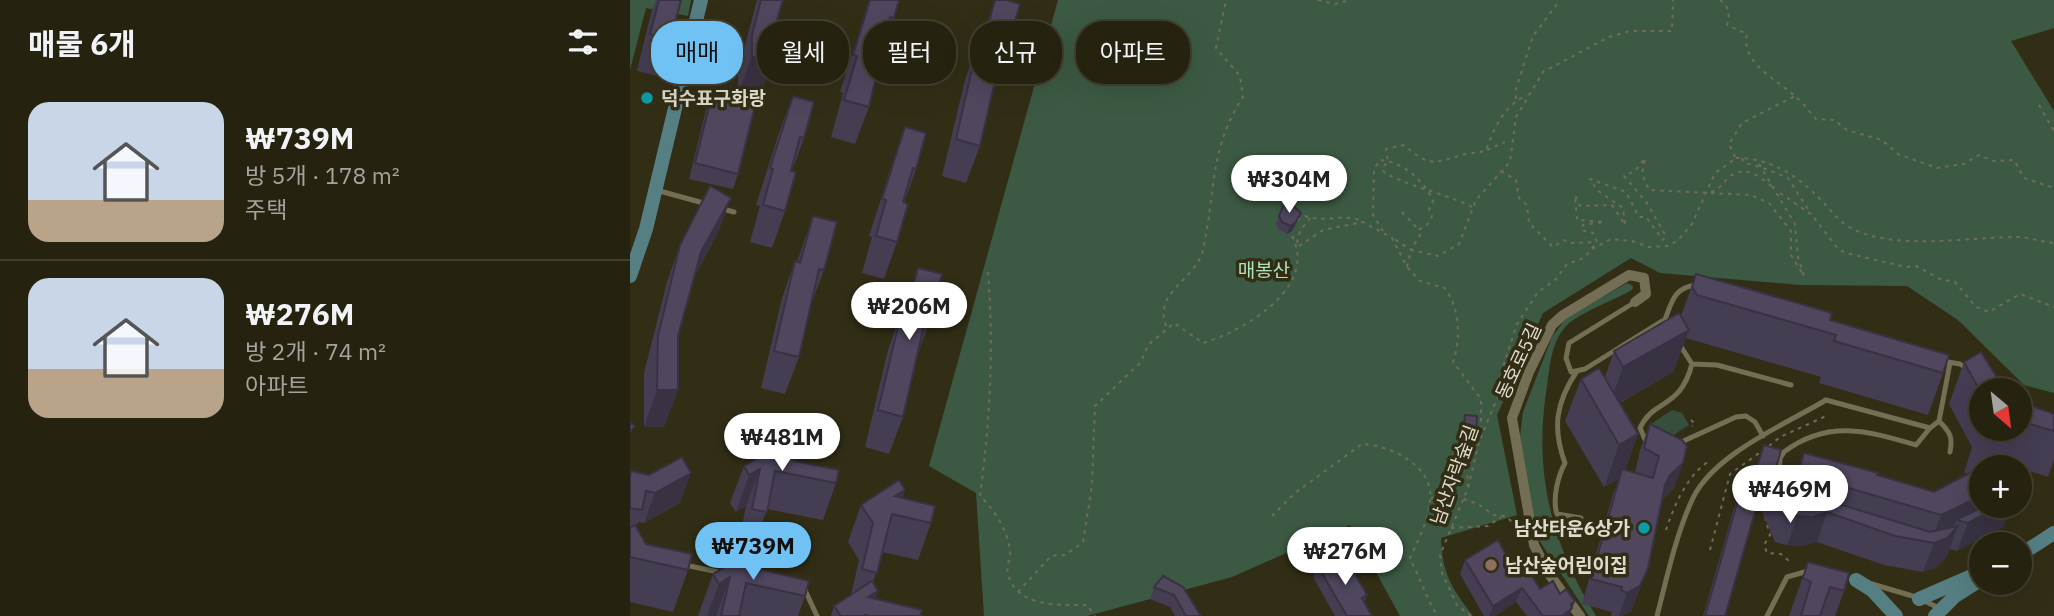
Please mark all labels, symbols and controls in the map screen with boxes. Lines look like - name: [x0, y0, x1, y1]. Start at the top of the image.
- chip: 매매: [651, 21, 743, 84]
- chip: 월세: [757, 21, 849, 84]
- chip: 필터: [863, 21, 956, 84]
- chip: 신규: [970, 21, 1062, 84]
- chip: 아파트: [1076, 21, 1190, 84]
- icon: filters: [564, 23, 602, 61]
- text: 매물 6개: [28, 24, 136, 63]
- place label: 덕수표구화랑: [661, 86, 766, 110]
- marker: 덕수표구화랑: [639, 90, 655, 106]
- text: ₩739M: [245, 118, 354, 157]
- icon: home: [84, 130, 168, 214]
- pin: ₩304M: [1240, 156, 1338, 215]
- text: 방 5개 · 178 m²: [245, 160, 400, 190]
- text: ₩304M: [1247, 163, 1331, 193]
- text: 주택: [245, 194, 287, 224]
- park label: 매봉산: [1238, 258, 1290, 282]
- pin: ₩206M: [860, 282, 958, 342]
- text: ₩206M: [867, 290, 951, 320]
- text: ₩276M: [245, 294, 354, 333]
- icon: home: [84, 306, 168, 390]
- street label: 동호로5길: [1490, 319, 1546, 403]
- text: 방 2개 · 74 m²: [245, 336, 386, 366]
- text: 아파트: [245, 370, 308, 400]
- north arrow: [1969, 378, 2032, 441]
- map controls: [1969, 378, 2032, 595]
- pin: ₩481M: [733, 414, 831, 473]
- text: ₩481M: [740, 421, 824, 451]
- street label: 남산자락숲길: [1425, 422, 1483, 528]
- button: +: [1969, 455, 2032, 518]
- pin: ₩469M: [1741, 466, 1839, 525]
- text: ₩469M: [1748, 473, 1832, 503]
- place label: 남산타운6상가: [1514, 516, 1631, 540]
- marker: 남산타운6상가: [1636, 520, 1652, 536]
- pin: ₩739M: [704, 522, 802, 582]
- pin: ₩276M: [1296, 528, 1394, 587]
- text: ₩739M: [711, 530, 795, 560]
- button: −: [1969, 532, 2032, 595]
- text: ₩276M: [1303, 535, 1387, 565]
- place label: 남산숲어린이집: [1505, 553, 1627, 577]
- marker: 남산숲어린이집: [1483, 557, 1499, 573]

